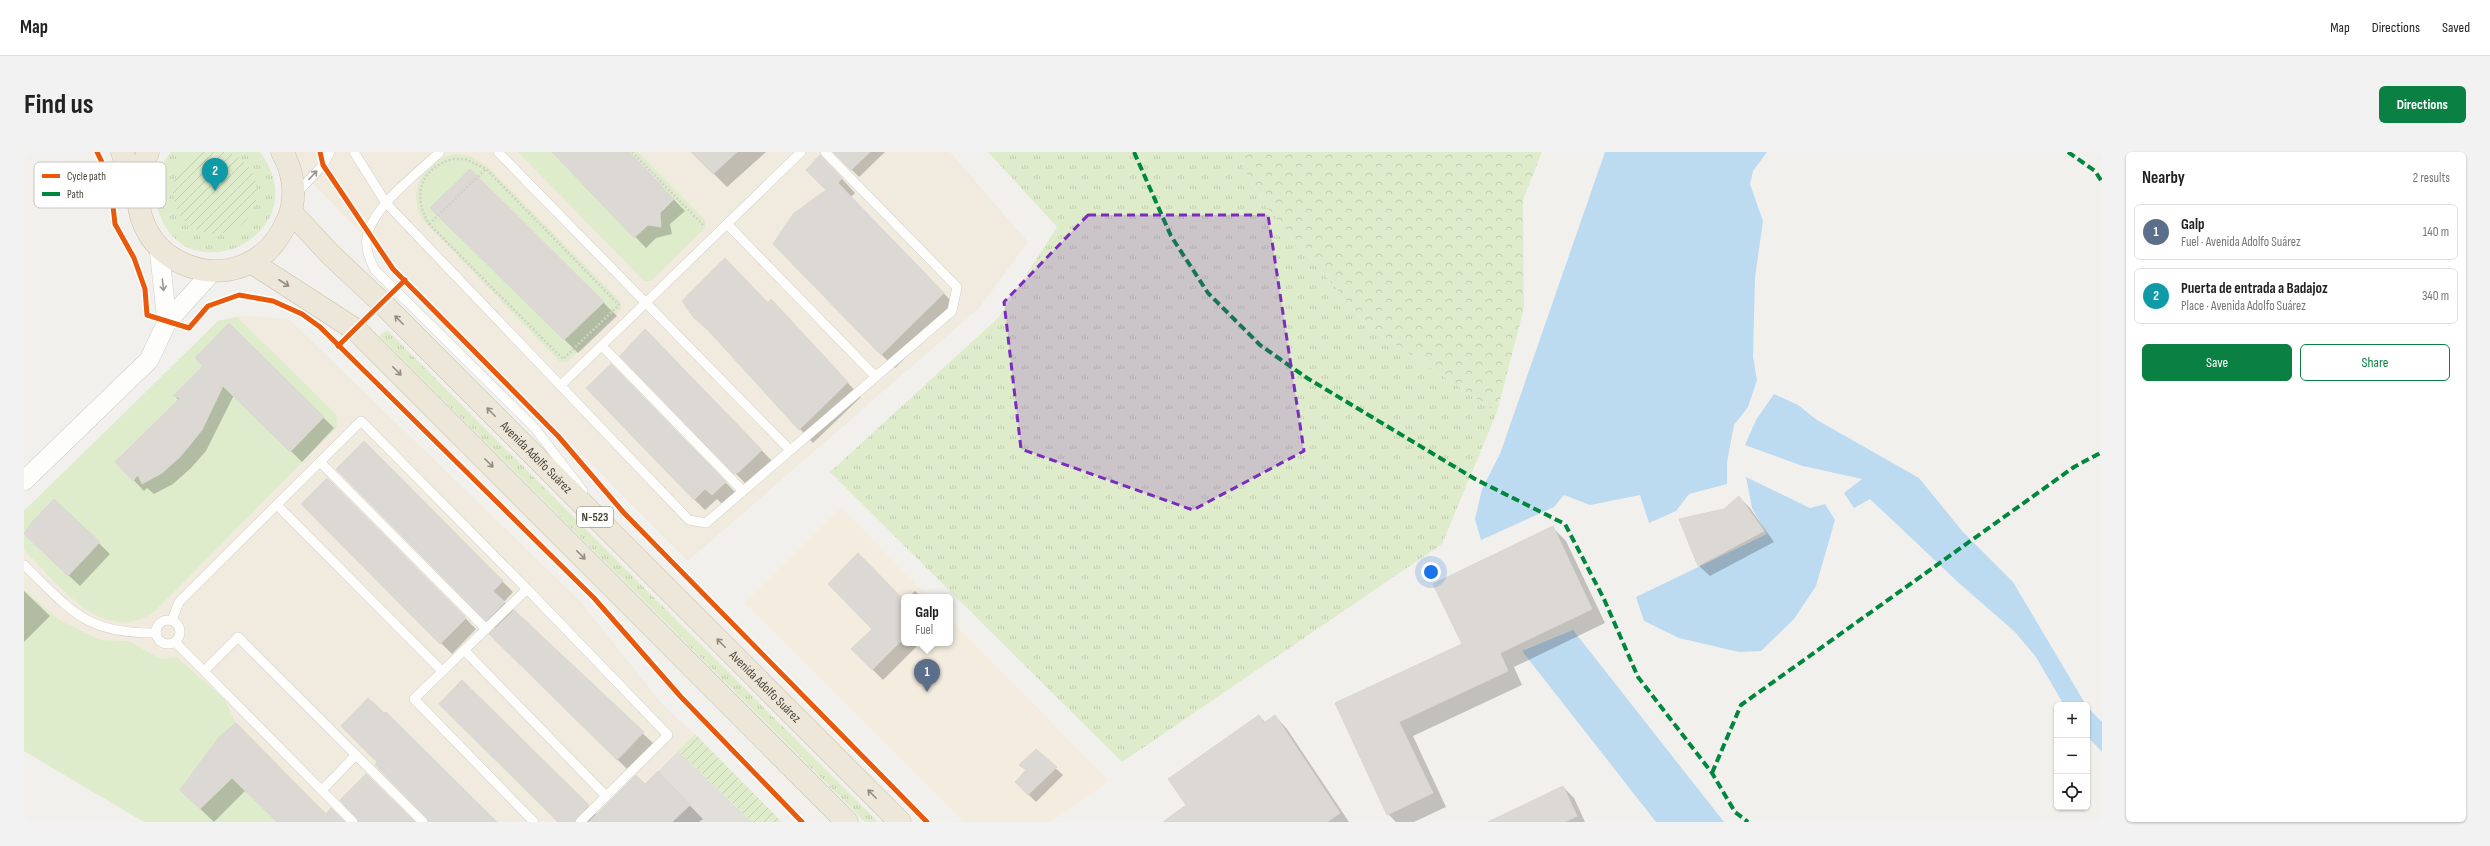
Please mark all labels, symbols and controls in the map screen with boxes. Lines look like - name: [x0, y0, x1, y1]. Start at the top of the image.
- text: Map: [20, 16, 48, 39]
- text: Map: [2330, 19, 2350, 36]
- text: Directions: [2372, 19, 2420, 36]
- text: Saved: [2442, 19, 2470, 36]
- button: Directions: [2379, 86, 2466, 123]
- text: Find us: [24, 88, 93, 121]
- pin: 2: [202, 158, 228, 191]
- legend: [34, 162, 166, 208]
- text: Nearby: [2142, 168, 2185, 188]
- text: Cycle path: [67, 170, 106, 183]
- text: 2 results: [2413, 170, 2450, 186]
- one-way arrow: [308, 171, 317, 181]
- text: Path: [67, 188, 84, 201]
- text: Galp: [2181, 215, 2205, 234]
- text: 1: [2153, 224, 2159, 240]
- text: 140 m: [2423, 224, 2449, 240]
- text: Fuel · Avenida Adolfo Suárez: [2181, 234, 2301, 250]
- one-way arrow: [159, 278, 167, 291]
- one-way arrow: [278, 279, 289, 287]
- text: Puerta de entrada a Badajoz: [2181, 279, 2328, 298]
- text: 2: [2153, 288, 2159, 304]
- text: 340 m: [2422, 288, 2449, 304]
- text: Place · Avenida Adolfo Suárez: [2181, 298, 2306, 314]
- one-way arrow: [394, 315, 404, 325]
- button: Save: [2142, 344, 2292, 381]
- button: Share: [2300, 344, 2450, 381]
- one-way arrow: [392, 366, 402, 376]
- one-way arrow: [486, 407, 496, 417]
- street label: Avenida Adolfo Suárez: [496, 417, 576, 497]
- one-way arrow: [484, 458, 494, 468]
- road number: N-523: [577, 507, 613, 527]
- one-way arrow: [576, 550, 585, 560]
- your location: [1421, 562, 1441, 582]
- popup: [901, 594, 953, 646]
- text: Galp: [915, 603, 939, 622]
- text: Fuel: [915, 622, 933, 638]
- one-way arrow: [716, 638, 726, 648]
- street label: Avenida Adolfo Suárez: [725, 647, 805, 726]
- pin: 1: [914, 659, 940, 692]
- map controls: [2054, 702, 2090, 810]
- button: +: [2054, 702, 2090, 738]
- button: −: [2054, 738, 2090, 774]
- button: locate: [2054, 774, 2090, 810]
- one-way arrow: [867, 790, 877, 799]

